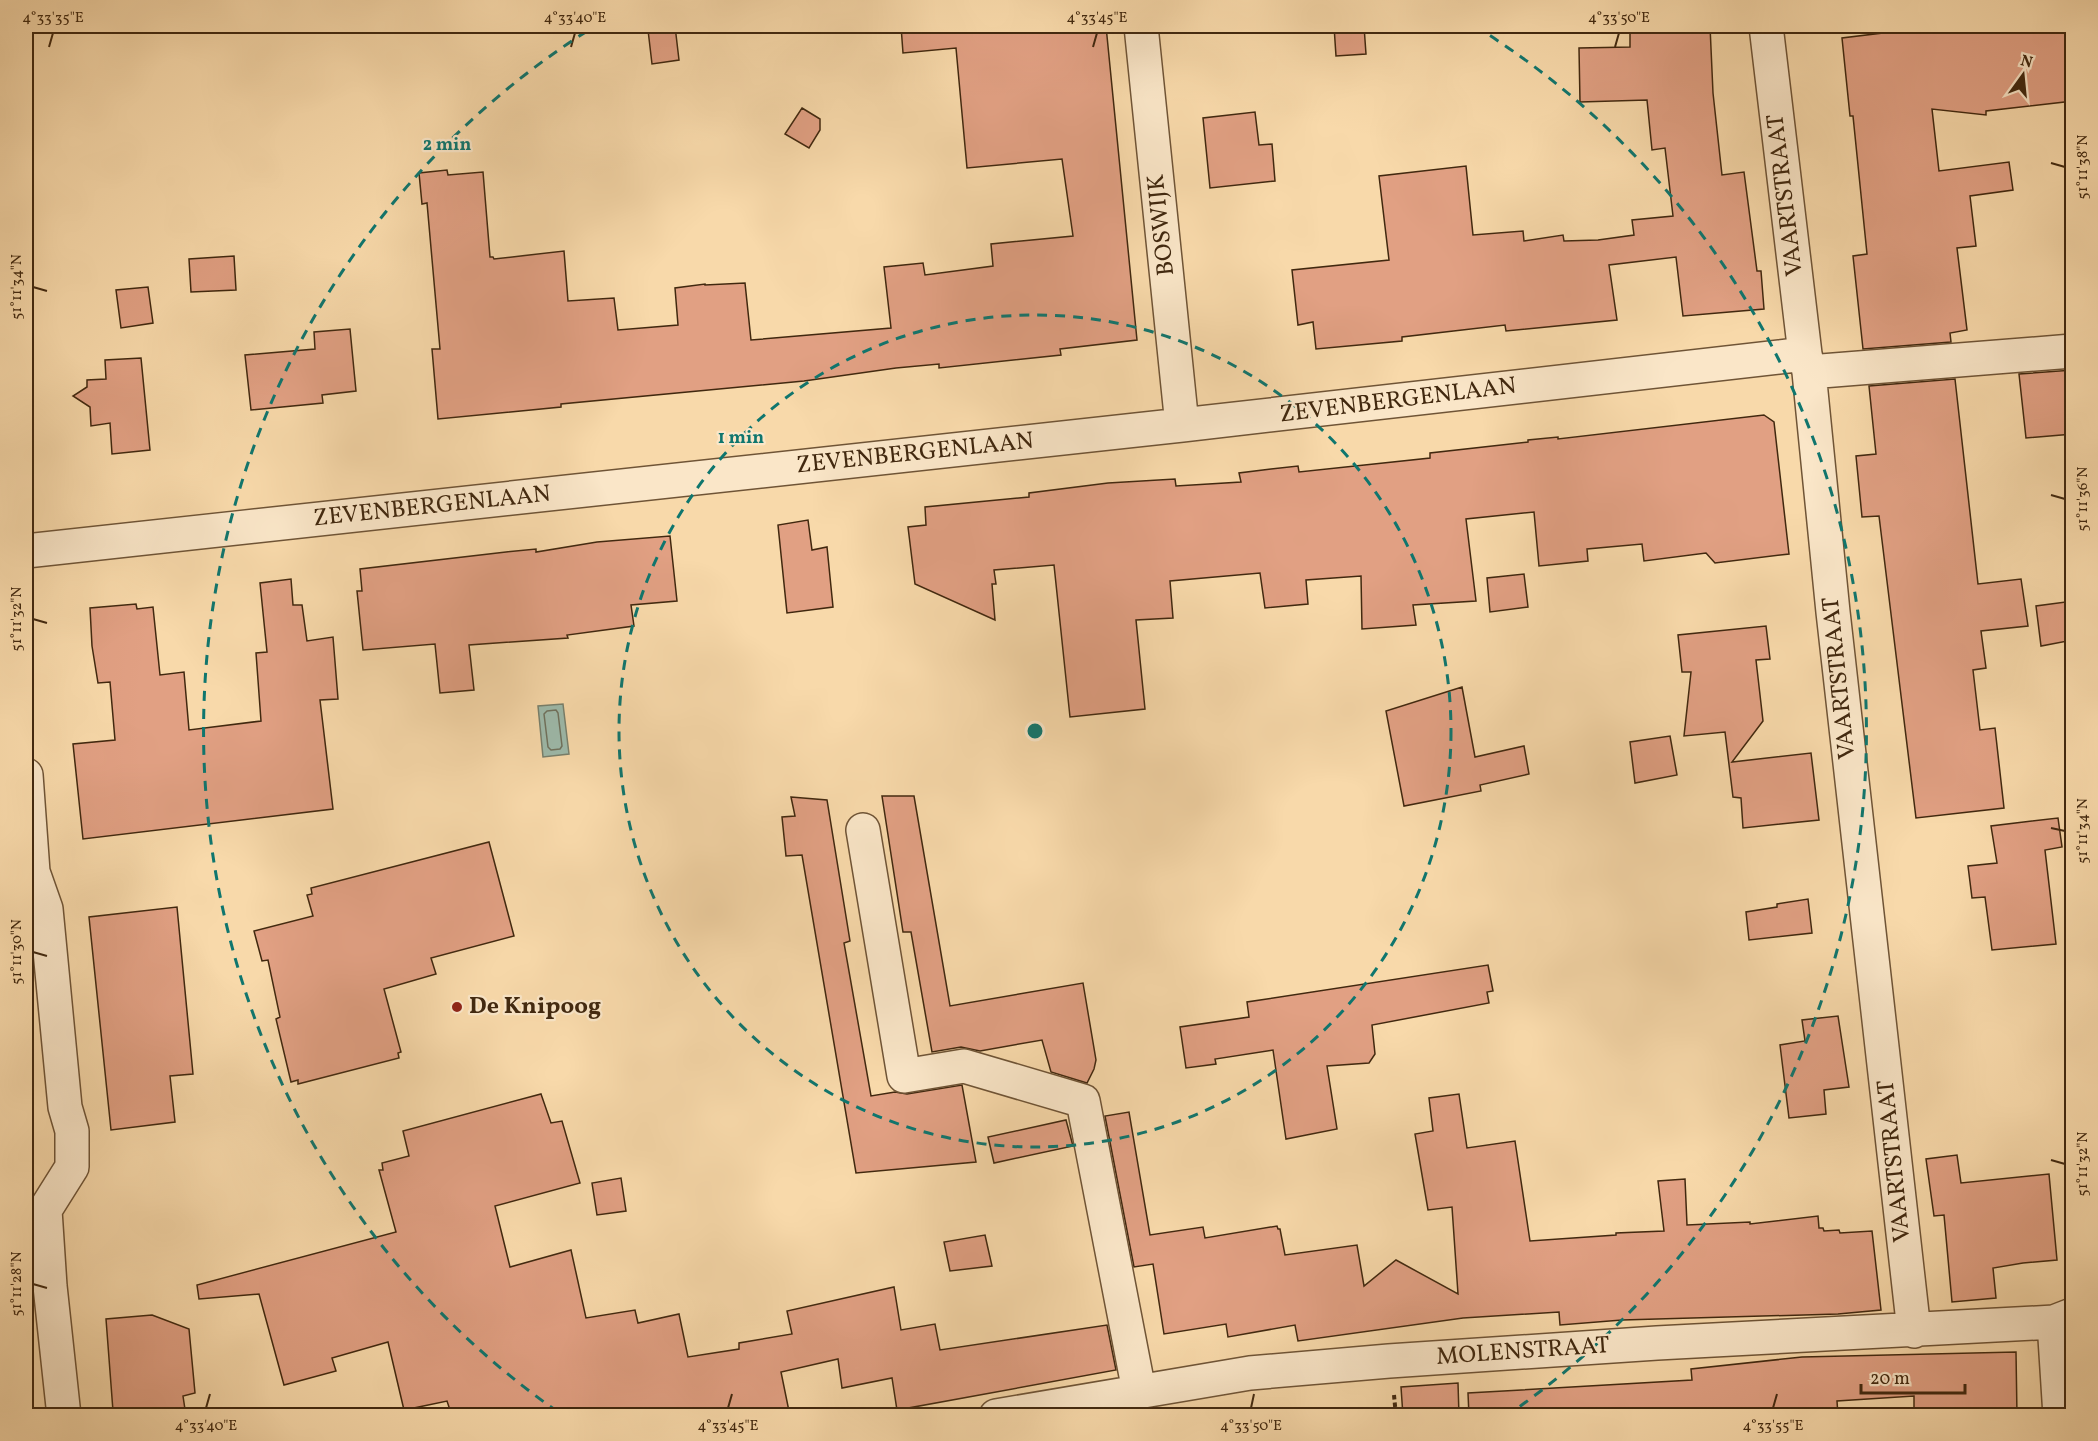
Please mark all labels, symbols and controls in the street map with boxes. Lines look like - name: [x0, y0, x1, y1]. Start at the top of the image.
- text: 4°33'35"E: [22, 8, 84, 29]
- text: 4°33'40"E: [544, 8, 606, 29]
- text: 4°33'45"E: [1066, 8, 1128, 29]
- text: 4°33'50"E: [1588, 8, 1650, 29]
- north arrow: [1993, 45, 2053, 105]
- text: N: [2018, 50, 2035, 75]
- street label: VAARTSTRAAT: [1759, 112, 1813, 278]
- text: 2 min: [423, 133, 471, 158]
- text: 51°11'38"N: [2073, 135, 2094, 199]
- street label: BOSWIJK: [1140, 173, 1184, 277]
- text: 51°11'34"N: [7, 254, 28, 320]
- street label: ZEVENBERGENLAAN: [1278, 370, 1518, 432]
- street label: ZEVENBERGENLAAN: [795, 425, 1035, 483]
- text: 1 min: [718, 426, 764, 451]
- text: 51°11'36"N: [2073, 467, 2094, 531]
- street label: ZEVENBERGENLAAN: [312, 478, 552, 536]
- text: 51°11'32"N: [7, 587, 28, 651]
- street label: VAARTSTRAAT: [1815, 595, 1865, 761]
- centre of rings: [1025, 721, 1045, 741]
- text: 51°11'34"N: [2073, 798, 2094, 864]
- text: 51°11'30"N: [7, 919, 28, 985]
- place label: De Knipoog: [469, 990, 601, 1024]
- marker: De Knipoog: [450, 1000, 464, 1014]
- street label: VAARTSTRAAT: [1870, 1078, 1920, 1244]
- text: 51°11'32"N: [2073, 1132, 2094, 1196]
- text: 51°11'28"N: [7, 1251, 28, 1317]
- street label: MOLENSTRAAT: [1435, 1329, 1611, 1375]
- scale bar: [1861, 1357, 1964, 1395]
- text: 20 m: [1870, 1367, 1910, 1392]
- text: 4°33'40"E: [175, 1416, 237, 1437]
- text: 4°33'45"E: [697, 1416, 759, 1437]
- text: 4°33'50"E: [1220, 1416, 1282, 1437]
- text: 4°33'55"E: [1743, 1416, 1803, 1437]

